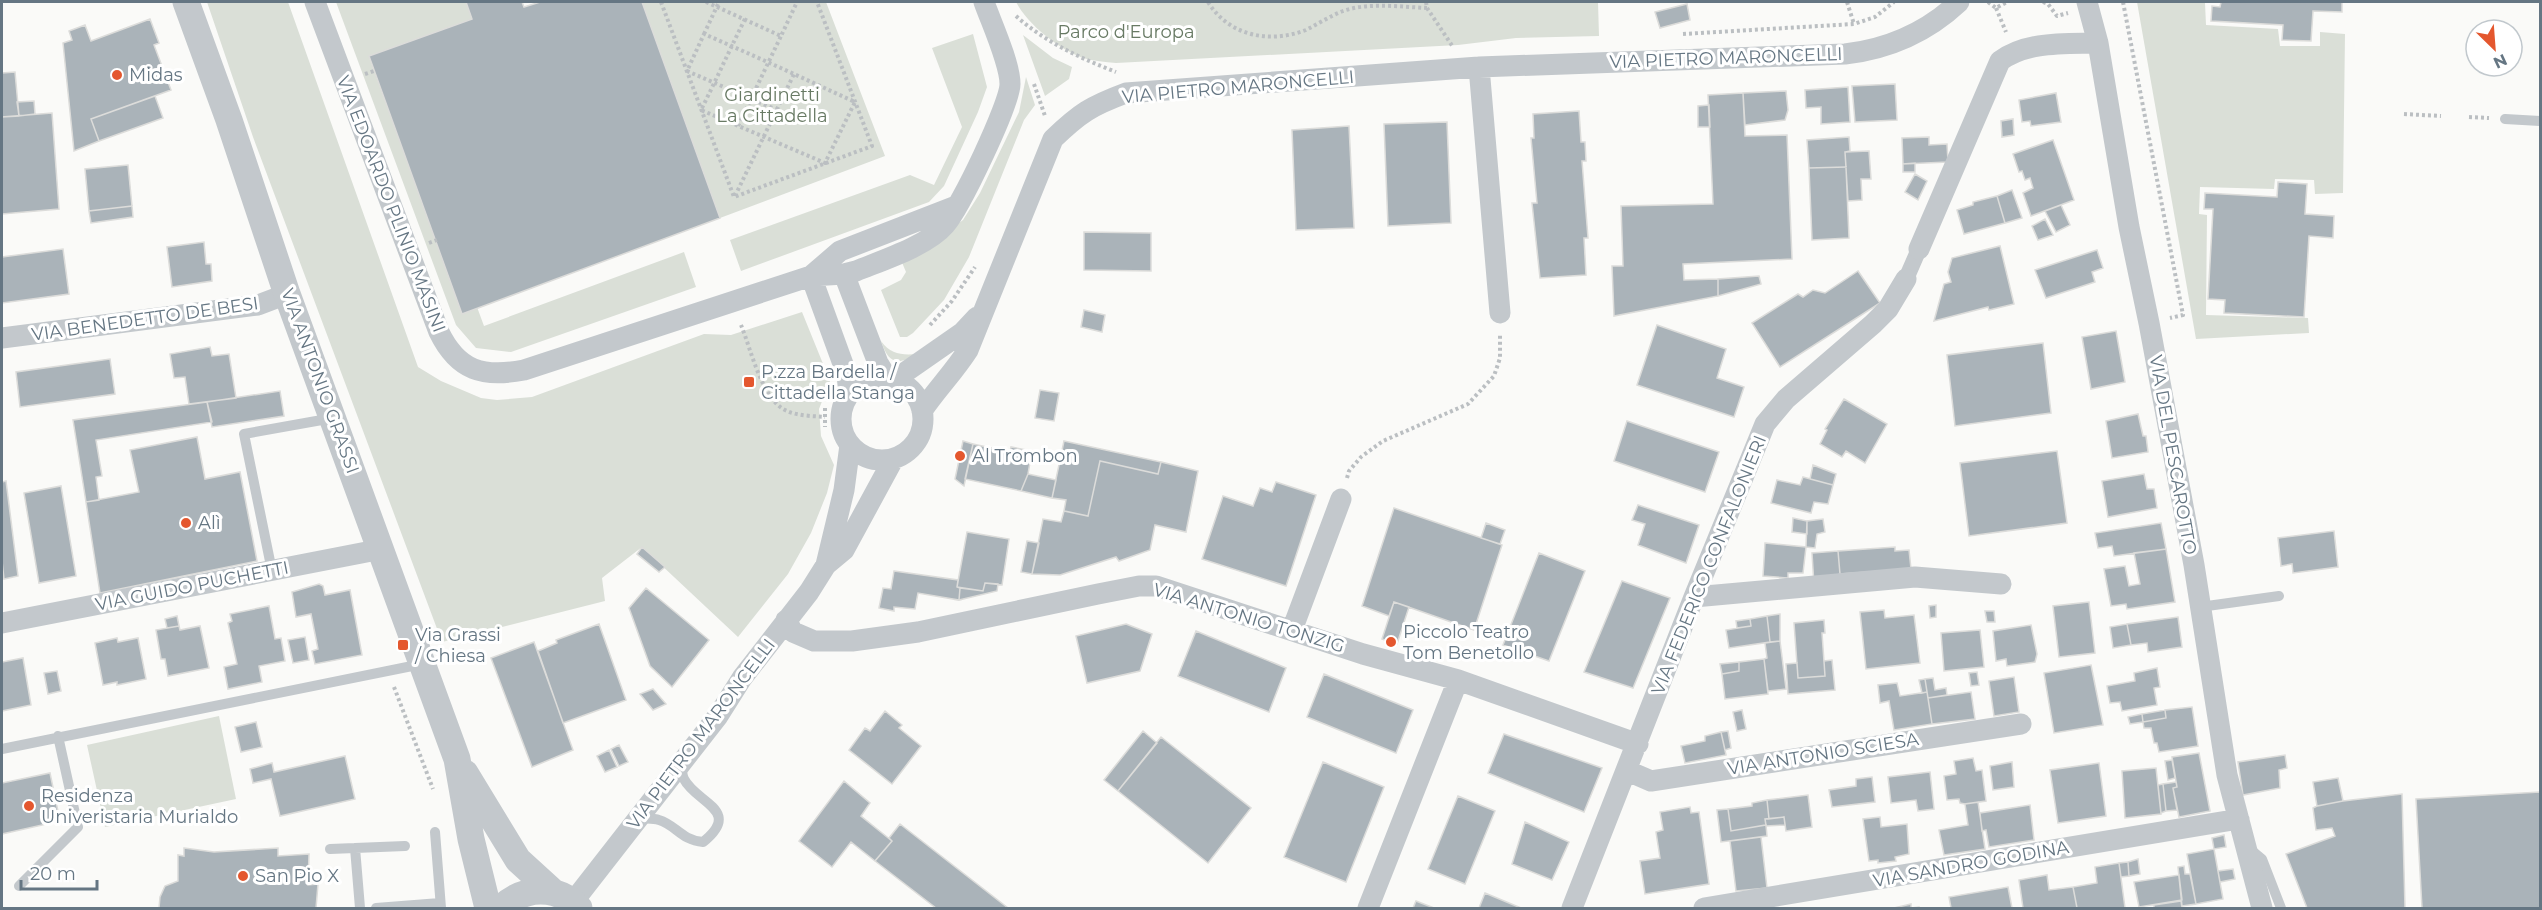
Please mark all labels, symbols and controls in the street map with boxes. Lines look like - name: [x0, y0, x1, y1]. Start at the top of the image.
- north arrow: [2464, 18, 2524, 78]
- park label: Parco d'Europa: [1057, 21, 1195, 43]
- street label: VIA PIETRO MARONCELLI: [1609, 43, 1843, 73]
- text: N: [2490, 50, 2510, 72]
- place label: Midas: [129, 64, 183, 86]
- street label: VIA PIETRO MARONCELLI: [1121, 66, 1355, 108]
- marker: Midas: [110, 68, 124, 82]
- street label: VIA EDOARDO PLINIO MASINI: [332, 73, 450, 335]
- park label: Giardinetti La Cittadella: [716, 84, 828, 127]
- street label: VIA ANTONIO GRASSI: [276, 285, 364, 477]
- street label: VIA BENEDETTO DE BESI: [30, 292, 260, 346]
- street label: VIA DEL PESCAROTTO: [2145, 353, 2201, 557]
- place label: P.zza Bardella / Cittadella Stanga: [761, 361, 915, 404]
- marker: P.zza Bardella / Cittadella Stanga: [742, 375, 756, 389]
- street label: VIA FEDERICO CONFALONIERI: [1647, 432, 1771, 698]
- place label: Al Trombon: [972, 445, 1078, 467]
- marker: Al Trombon: [953, 449, 967, 463]
- place label: Alì: [198, 512, 221, 534]
- marker: Alì: [179, 516, 193, 530]
- street label: VIA GUIDO PUCHETTI: [93, 556, 291, 616]
- street label: VIA ANTONIO TONZIG: [1151, 578, 1347, 658]
- place label: Piccolo Teatro Tom Benetollo: [1403, 621, 1534, 664]
- place label: Via Grassi / Chiesa: [414, 624, 501, 667]
- street label: VIA PIETRO MARONCELLI: [622, 634, 780, 834]
- marker: Piccolo Teatro Tom Benetollo: [1384, 635, 1398, 649]
- marker: Via Grassi / Chiesa: [396, 638, 410, 652]
- street label: VIA ANTONIO SCIESA: [1726, 728, 1920, 780]
- place label: Residenza Univeristaria Murialdo: [41, 785, 238, 828]
- marker: Residenza Univeristaria Murialdo: [22, 799, 36, 813]
- street label: VIA SANDRO GODINA: [1871, 836, 2071, 892]
- scale bar: [21, 853, 98, 891]
- text: 20 m: [30, 863, 76, 885]
- place label: San Pio X: [255, 865, 339, 887]
- marker: San Pio X: [236, 869, 250, 883]

